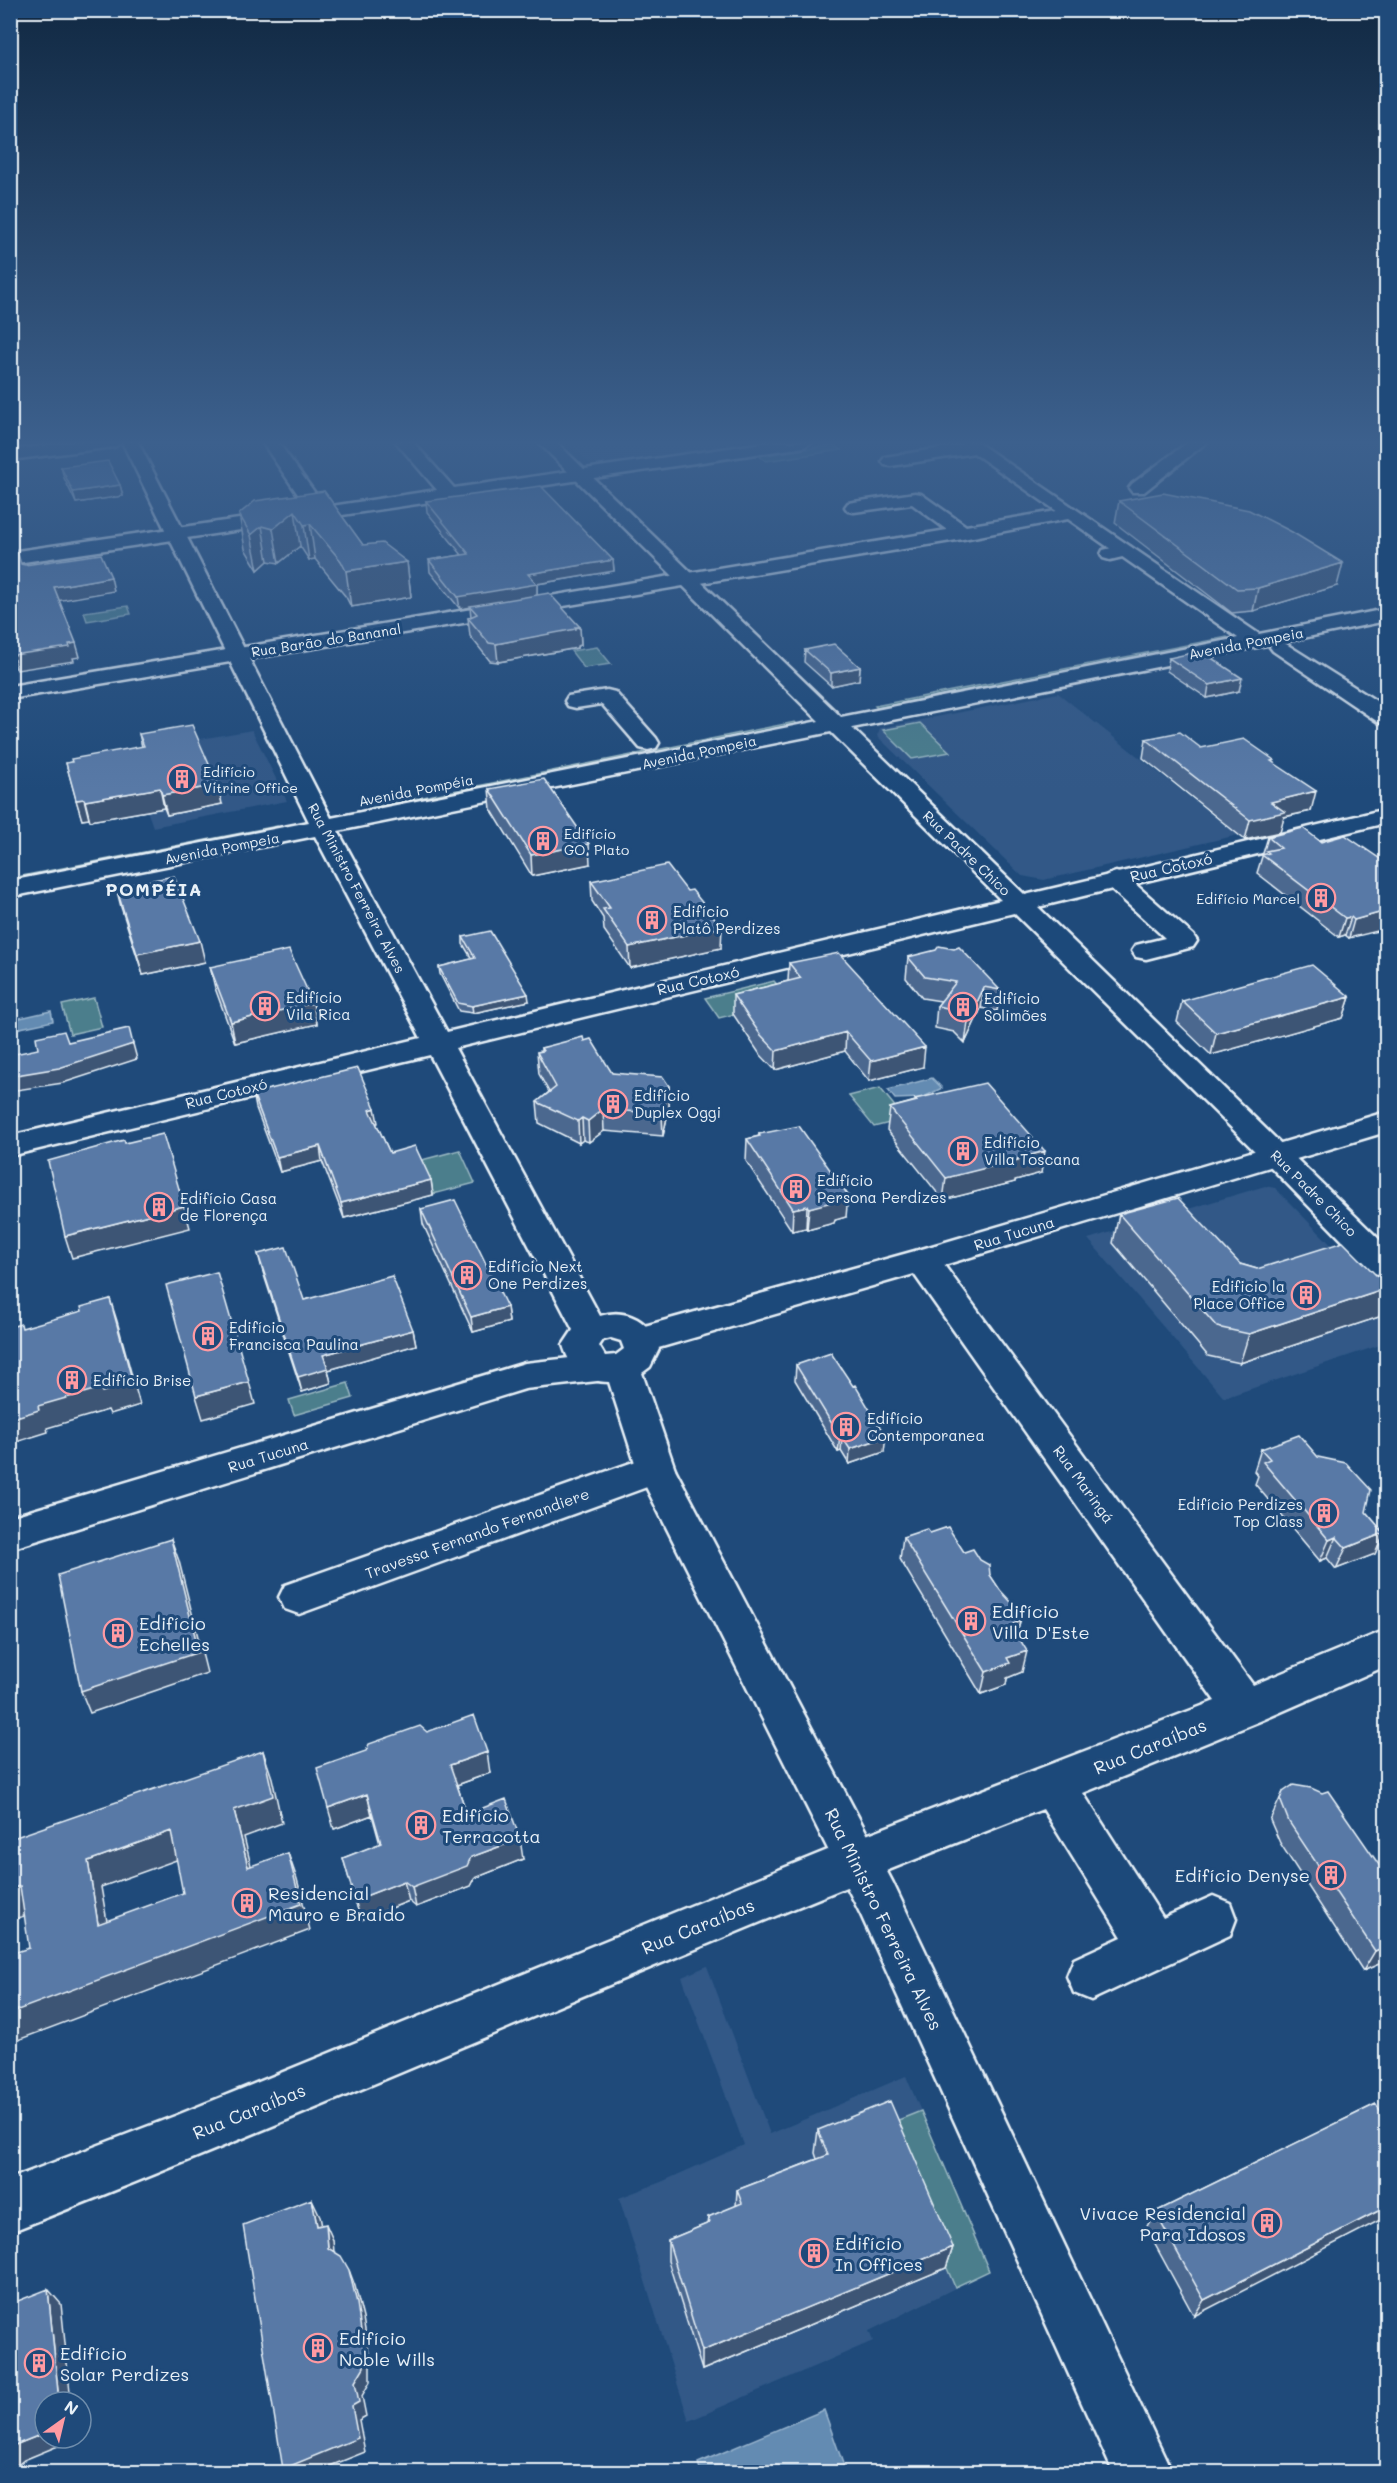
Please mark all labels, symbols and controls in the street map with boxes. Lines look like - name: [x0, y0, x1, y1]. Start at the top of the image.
- street label: Rua Barão do Bananal: [250, 619, 402, 661]
- street label: Avenida Pompeia: [1187, 623, 1305, 663]
- street label: Avenida Pompeia: [640, 731, 758, 773]
- place label: Edifício Vitrine Office: [203, 762, 298, 797]
- building icon: Edifício Vitrine Office: [166, 763, 198, 795]
- street label: Avenida Pompéia: [357, 770, 475, 810]
- street label: Rua Ministro Ferreira Alves: [304, 800, 410, 976]
- street label: Rua Padre Chico: [919, 806, 1015, 900]
- place label: Edifício GO. Plato: [564, 824, 629, 859]
- building icon: Edifício GO. Plato: [527, 825, 559, 857]
- street label: Avenida Pompeia: [163, 828, 281, 868]
- street label: Rua Cotoxó: [1128, 848, 1214, 886]
- district label: POMPÉIA: [105, 877, 203, 901]
- building icon: Edifício Marcel: [1305, 882, 1337, 914]
- place label: Edifício Marcel: [1196, 889, 1300, 908]
- place label: Edifício Platô Perdizes: [673, 901, 781, 938]
- building icon: Edifício Platô Perdizes: [636, 904, 668, 936]
- street label: Rua Cotoxó: [655, 961, 741, 999]
- place label: Edifício Vila Rica: [286, 987, 351, 1024]
- place label: Edifício Solimões: [984, 988, 1047, 1025]
- building icon: Edifício Vila Rica: [249, 990, 281, 1022]
- building icon: Edifício Solimões: [947, 991, 979, 1023]
- street label: Rua Cotoxó: [183, 1073, 269, 1113]
- place label: Edifício Duplex Oggi: [634, 1085, 721, 1122]
- building icon: Edifício Duplex Oggi: [597, 1088, 629, 1120]
- place label: Edifício Villa Toscana: [984, 1132, 1080, 1169]
- building icon: Edifício Villa Toscana: [947, 1135, 979, 1167]
- street label: Rua Padre Chico: [1267, 1146, 1361, 1240]
- place label: Edifício Persona Perdizes: [817, 1170, 947, 1207]
- building icon: Edifício Persona Perdizes: [780, 1173, 812, 1205]
- place label: Edifício Casa de Florença: [180, 1188, 277, 1225]
- building icon: Edifício Casa de Florença: [143, 1191, 175, 1223]
- street label: Rua Tucuna: [971, 1211, 1057, 1255]
- place label: Edifício Next One Perdizes: [488, 1256, 587, 1293]
- building icon: Edifício Next One Perdizes: [451, 1259, 483, 1291]
- place label: Edificio la Place Office: [1194, 1276, 1285, 1313]
- building icon: Edificio la Place Office: [1290, 1279, 1322, 1311]
- place label: Edifício Francisca Paulina: [229, 1317, 359, 1354]
- building icon: Edifício Francisca Paulina: [192, 1320, 224, 1352]
- building icon: Edifício Brise: [56, 1364, 88, 1396]
- place label: Edifício Brise: [93, 1370, 191, 1390]
- place label: Edifício Contemporanea: [867, 1408, 985, 1445]
- building icon: Edifício Contemporanea: [830, 1411, 862, 1443]
- street label: Rua Tucuna: [225, 1433, 311, 1477]
- street label: Rua Maringá: [1049, 1441, 1119, 1527]
- street label: Travessa Fernando Fernandiere: [362, 1483, 592, 1583]
- place label: Edifício Perdizes Top Class: [1178, 1494, 1303, 1531]
- building icon: Edifício Perdizes Top Class: [1308, 1497, 1340, 1529]
- place label: Edifício Villa D'Este: [992, 1599, 1090, 1644]
- building icon: Edifício Villa D'Este: [955, 1605, 987, 1637]
- place label: Edifício Echelles: [139, 1611, 210, 1656]
- building icon: Edifício Echelles: [102, 1617, 134, 1649]
- street label: Rua Caraíbas: [1090, 1712, 1210, 1780]
- place label: Edifício Terracotta: [442, 1803, 541, 1848]
- street label: Rua Ministro Ferreira Alves: [820, 1804, 948, 2034]
- building icon: Edifício Terracotta: [405, 1809, 437, 1841]
- building icon: Edifício Denyse: [1315, 1859, 1347, 1891]
- place label: Edifício Denyse: [1175, 1863, 1310, 1887]
- place label: Residencial Mauro e Braido: [268, 1881, 405, 1926]
- building icon: Residencial Mauro e Braido: [231, 1887, 263, 1919]
- street label: Rua Caraíbas: [638, 1892, 758, 1960]
- street label: Rua Caraíbas: [189, 2077, 309, 2145]
- place label: Vivace Residencial Para Idosos: [1079, 2201, 1246, 2246]
- building icon: Vivace Residencial Para Idosos: [1251, 2207, 1283, 2239]
- place label: Edifício In Offices: [835, 2231, 923, 2276]
- building icon: Edifício In Offices: [798, 2237, 830, 2269]
- place label: Edifício Noble Wills: [339, 2326, 435, 2371]
- building icon: Edifício Noble Wills: [302, 2332, 334, 2364]
- place label: Edifício Solar Perdizes: [60, 2341, 189, 2386]
- building icon: Edifício Solar Perdizes: [23, 2347, 55, 2379]
- north arrow: [33, 2390, 93, 2450]
- text: N: [61, 2395, 83, 2419]

